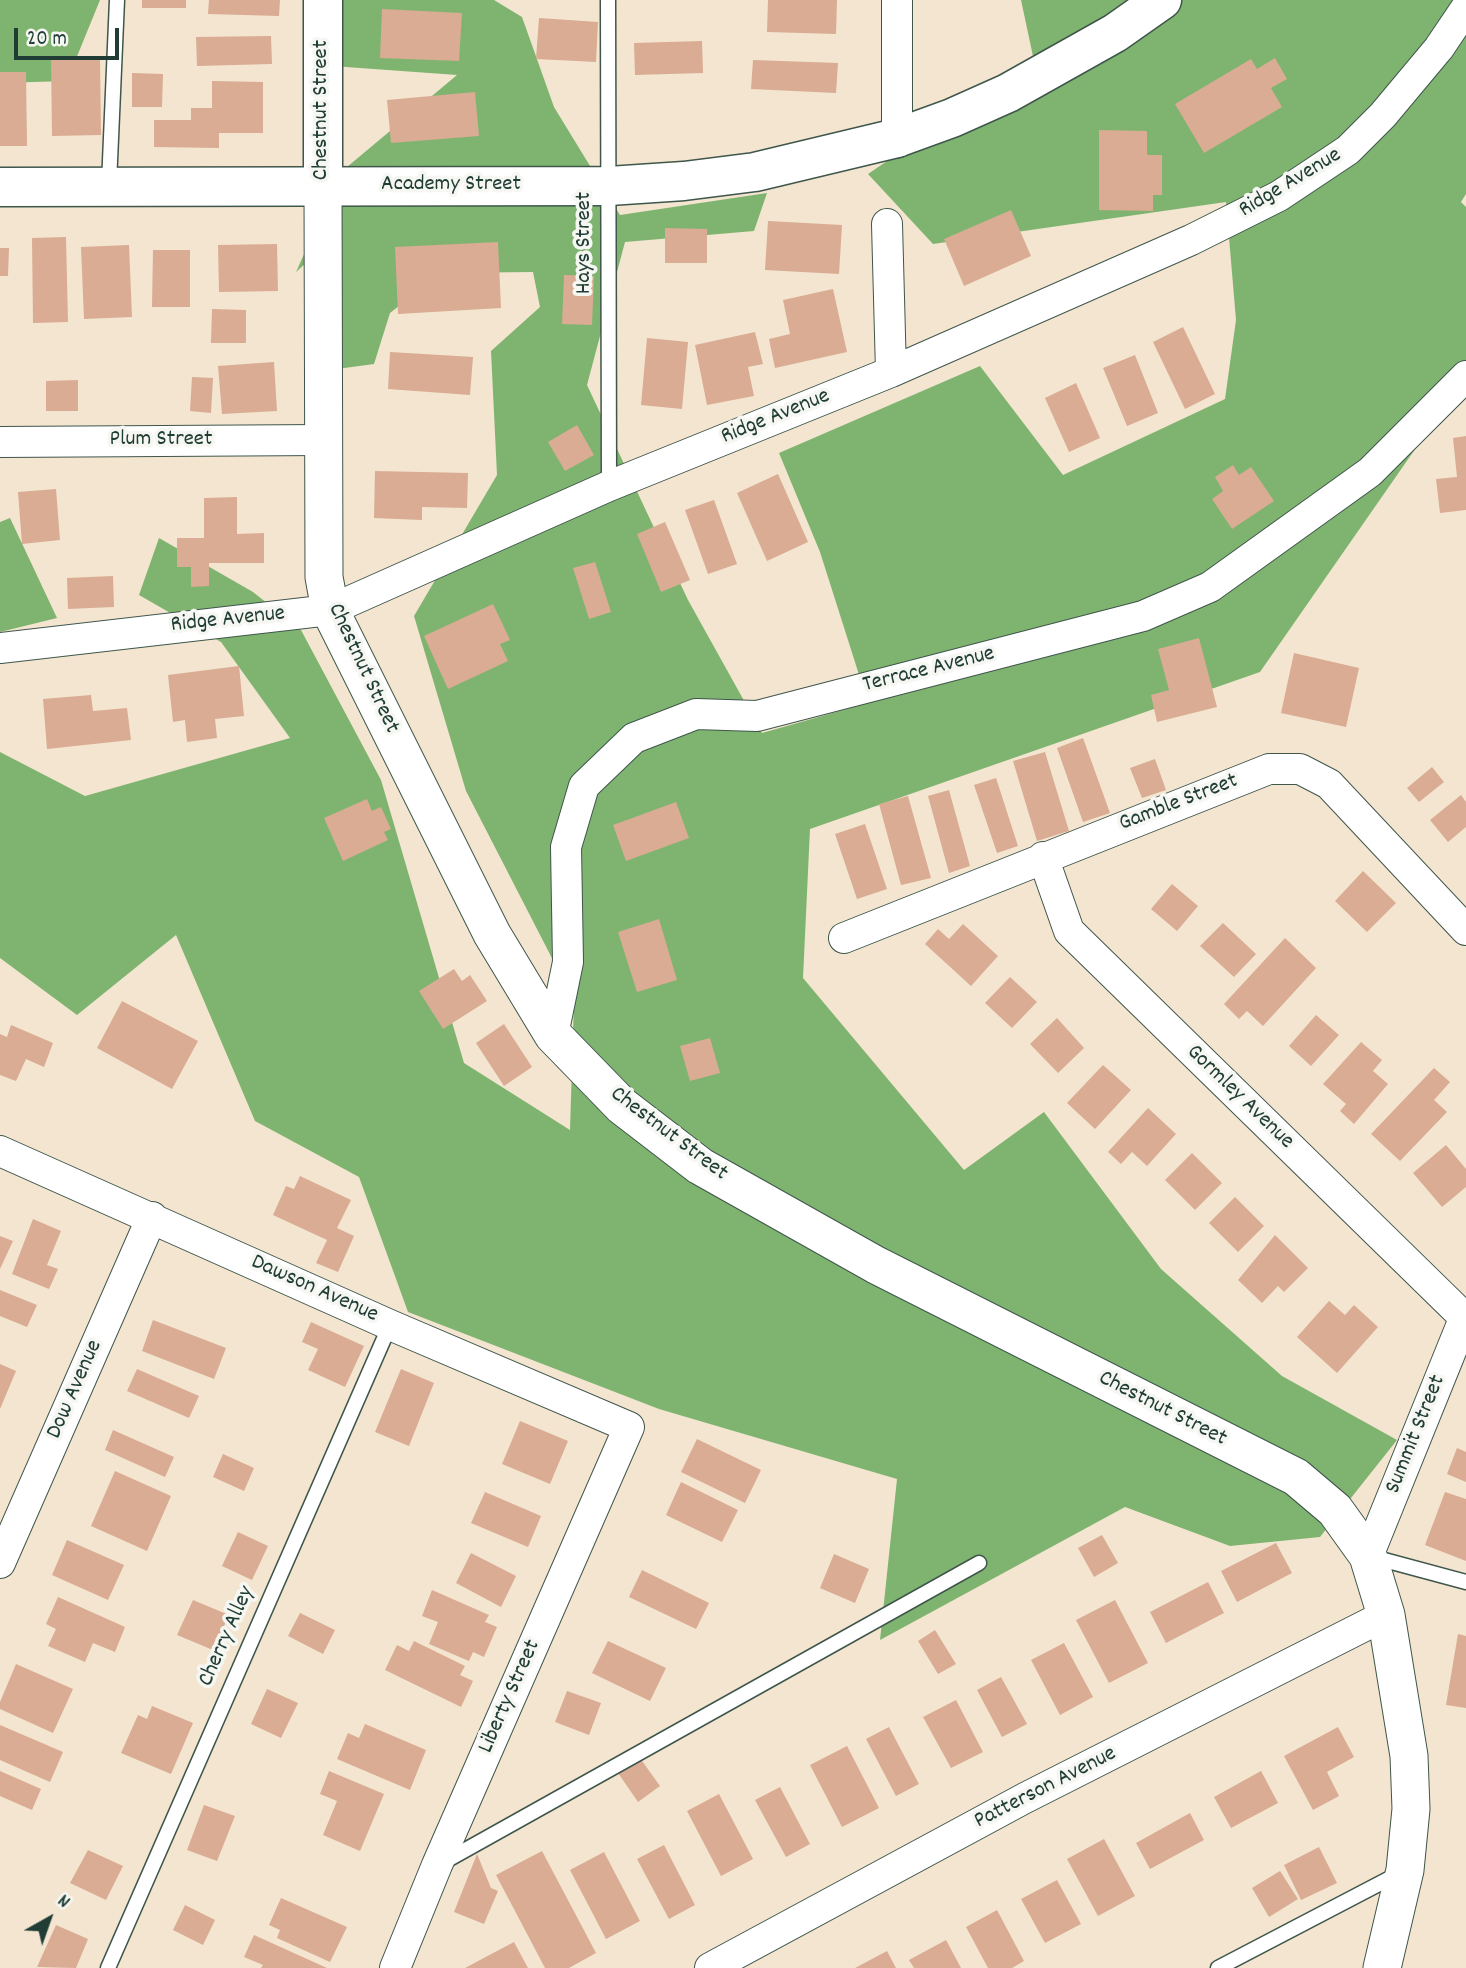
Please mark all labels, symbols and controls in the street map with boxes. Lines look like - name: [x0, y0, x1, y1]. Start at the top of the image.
- scale bar: [18, 14, 122, 58]
- text: 20 m: [27, 25, 67, 55]
- street label: Chestnut Street: [309, 40, 337, 180]
- street label: Ridge Avenue: [1235, 143, 1347, 225]
- street label: Academy Street: [381, 172, 521, 200]
- street label: Hays Street: [572, 192, 600, 294]
- street label: Ridge Avenue: [718, 384, 834, 452]
- street label: Plum Street: [110, 427, 212, 455]
- street label: Chestnut Street: [320, 600, 404, 738]
- street label: Ridge Avenue: [170, 601, 286, 641]
- street label: Terrace Avenue: [860, 641, 998, 701]
- street label: Gamble Street: [1116, 769, 1242, 839]
- street label: Gormley Avenue: [1179, 1040, 1299, 1156]
- street label: Chestnut Street: [604, 1082, 732, 1188]
- street label: Dawson Avenue: [246, 1250, 382, 1330]
- street label: Dow Avenue: [42, 1336, 110, 1444]
- street label: Chestnut Street: [1093, 1366, 1231, 1454]
- street label: Summit Street: [1381, 1372, 1453, 1498]
- street label: Cherry Alley: [194, 1583, 262, 1691]
- street label: Liberty Street: [474, 1636, 548, 1758]
- street label: Patterson Avenue: [970, 1741, 1122, 1837]
- north arrow: [14, 1884, 84, 1954]
- text: N: [51, 1889, 75, 1916]

